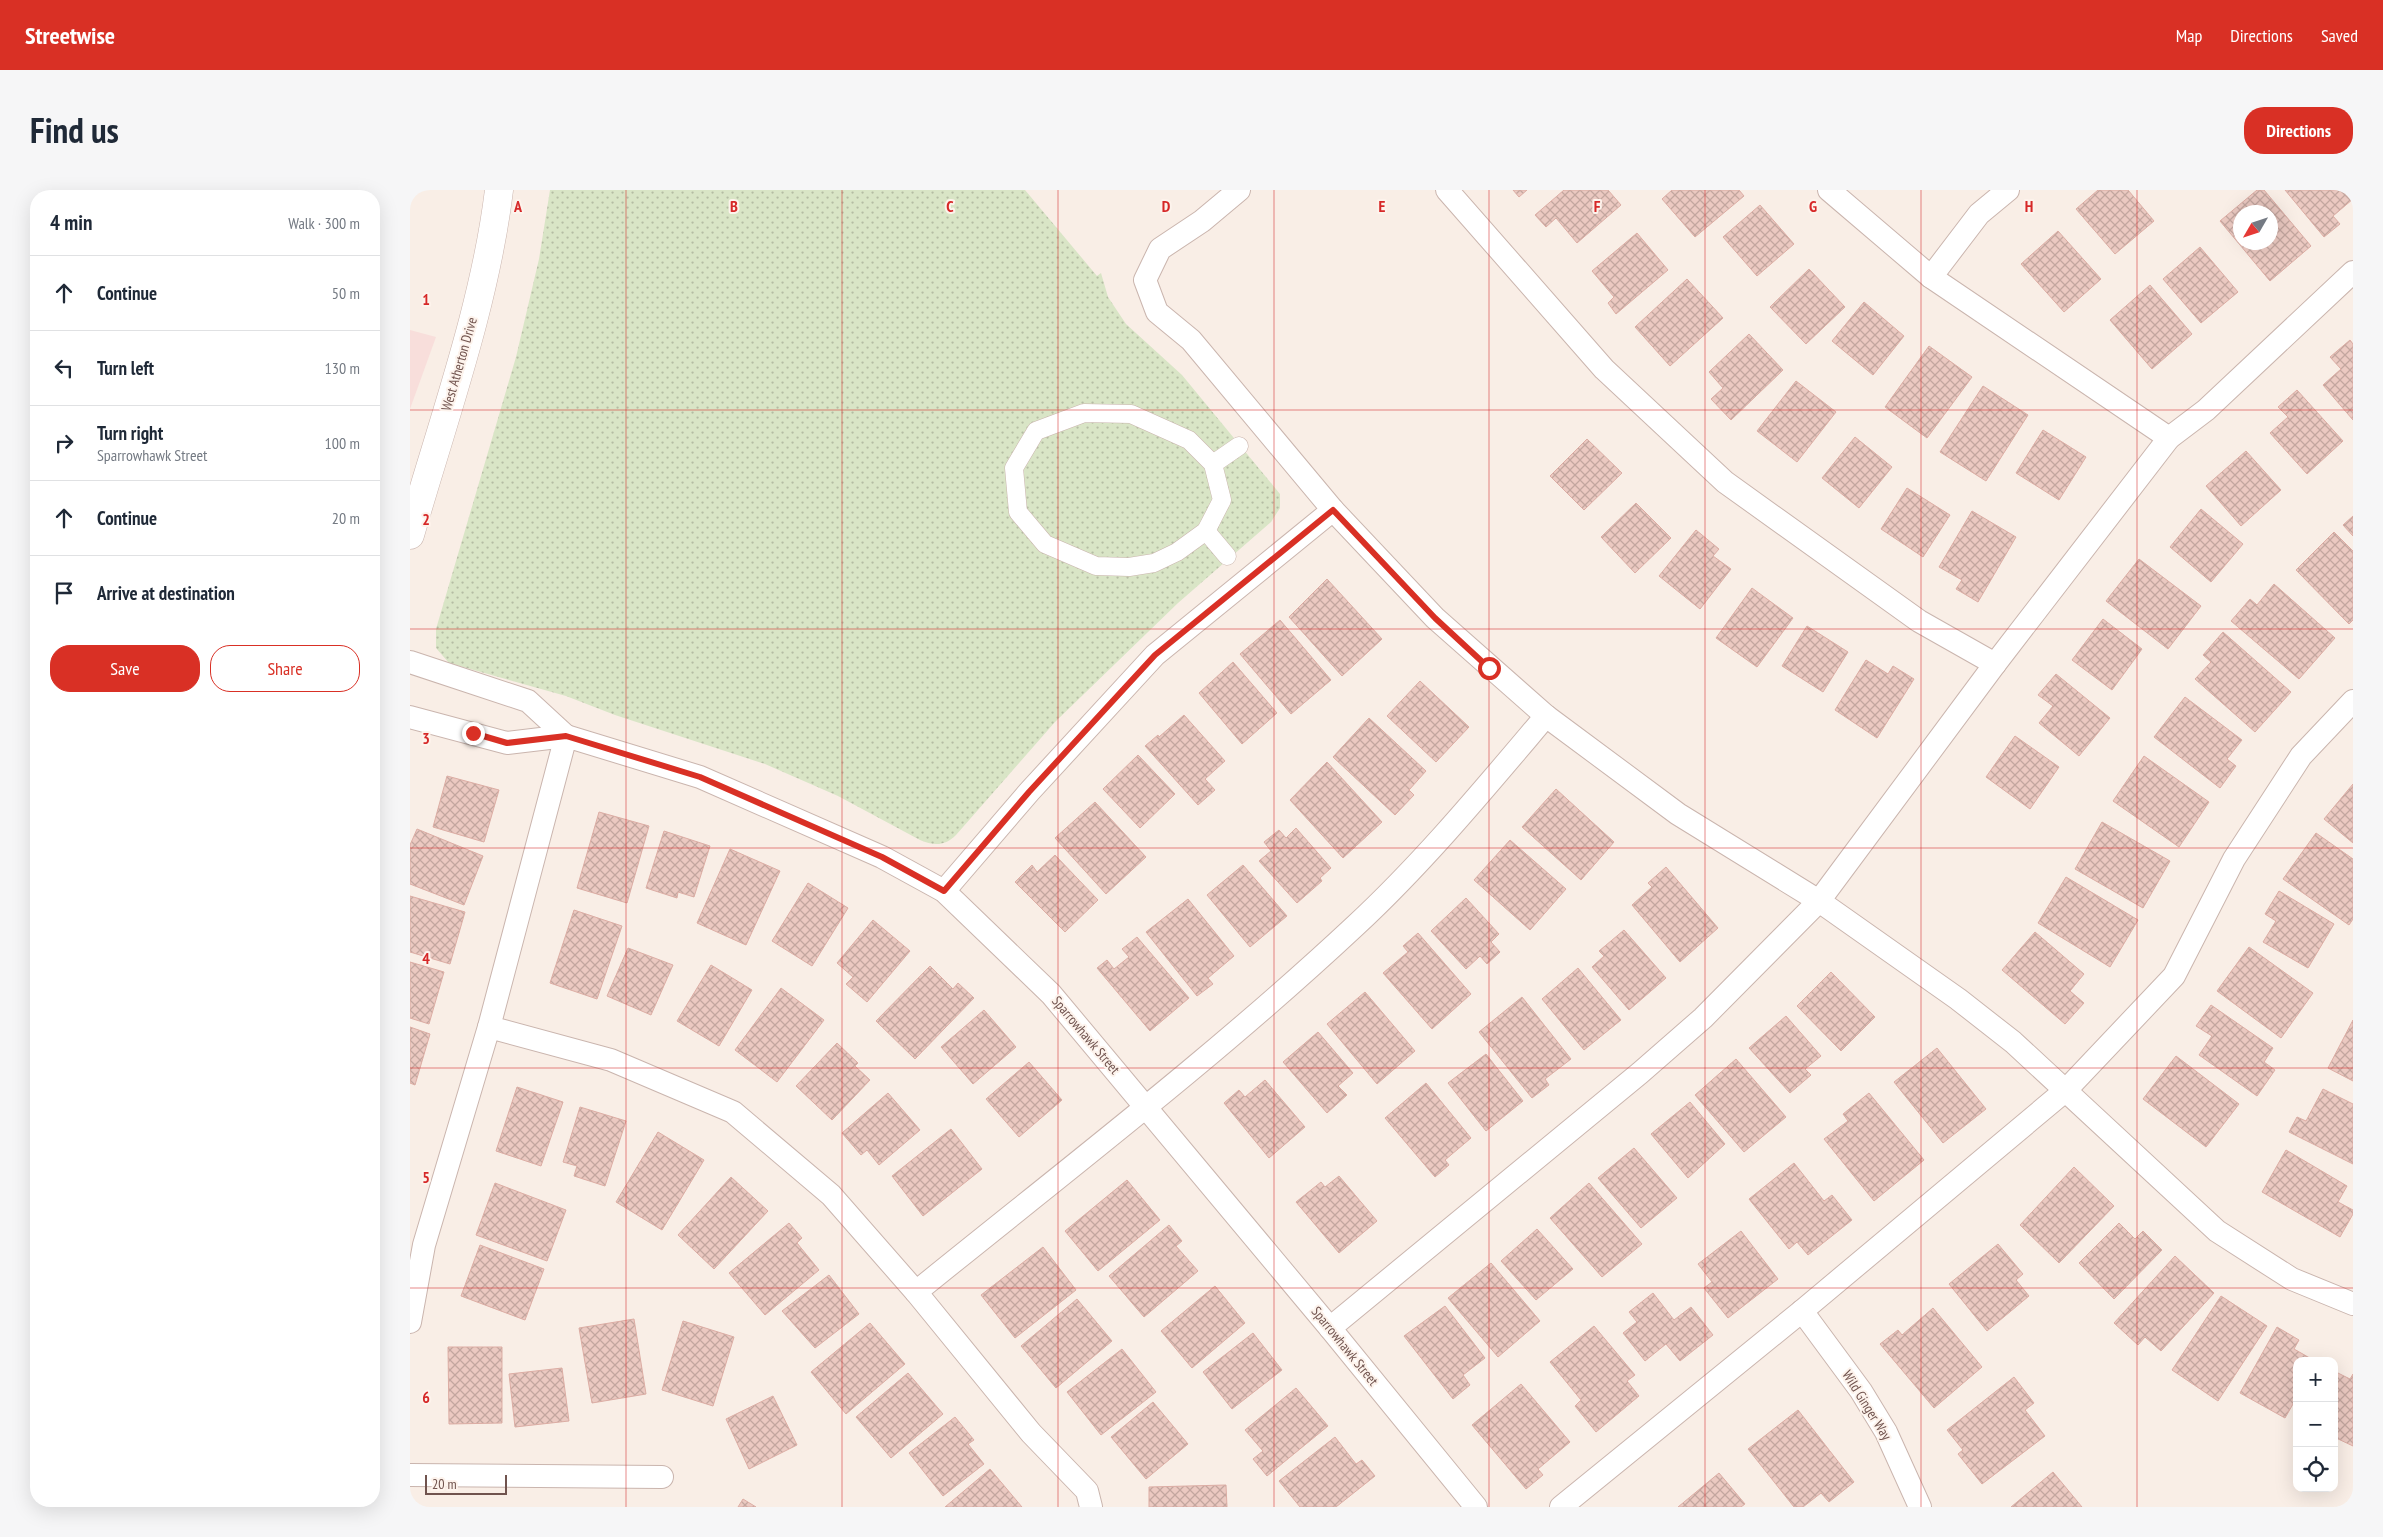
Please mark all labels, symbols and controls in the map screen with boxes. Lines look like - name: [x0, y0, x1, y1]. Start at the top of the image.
- text: Streetwise: [25, 20, 115, 51]
- text: Map: [2176, 24, 2202, 47]
- text: Directions: [2230, 24, 2293, 47]
- text: Saved: [2321, 24, 2358, 47]
- text: Find us: [30, 107, 119, 153]
- button: Directions: [2244, 107, 2353, 154]
- text: A: [513, 196, 523, 216]
- text: B: [730, 196, 738, 216]
- text: C: [946, 196, 954, 216]
- text: D: [1162, 196, 1171, 216]
- text: E: [1379, 196, 1386, 216]
- text: F: [1594, 196, 1601, 216]
- text: G: [1809, 196, 1817, 216]
- text: H: [2025, 196, 2033, 216]
- north arrow: [2233, 205, 2278, 250]
- text: 4 min: [50, 209, 92, 236]
- text: Walk · 300 m: [288, 213, 360, 233]
- icon: ahead: [50, 279, 78, 307]
- text: Continue: [97, 281, 157, 305]
- text: 50 m: [332, 283, 360, 303]
- text: 1: [422, 289, 430, 309]
- street label: West Atherton Drive: [437, 315, 481, 413]
- icon: left: [50, 354, 78, 382]
- text: Turn left: [97, 356, 154, 380]
- text: 130 m: [325, 358, 360, 378]
- text: Turn right: [97, 421, 163, 445]
- icon: right: [50, 429, 78, 457]
- text: 100 m: [325, 433, 360, 453]
- text: Sparrowhawk Street: [97, 445, 207, 465]
- icon: ahead: [50, 504, 78, 532]
- text: Continue: [97, 506, 157, 530]
- text: 20 m: [332, 508, 360, 528]
- text: 2: [422, 509, 430, 529]
- icon: arrive: [50, 579, 78, 607]
- text: Arrive at destination: [97, 581, 235, 605]
- button: Save: [50, 645, 200, 692]
- button: Share: [210, 645, 360, 692]
- route start: [1478, 657, 1501, 680]
- route end: [462, 722, 485, 745]
- text: 3: [422, 728, 430, 748]
- text: 4: [422, 948, 430, 968]
- street label: Sparrowhawk Street: [1048, 992, 1124, 1078]
- text: 5: [422, 1167, 430, 1187]
- street label: Sparrowhawk Street: [1308, 1303, 1382, 1389]
- map controls: [2293, 1357, 2338, 1492]
- button: +: [2293, 1357, 2338, 1402]
- street label: Wild Ginger Way: [1838, 1367, 1896, 1444]
- text: 6: [422, 1387, 430, 1407]
- button: −: [2293, 1402, 2338, 1447]
- button: locate: [2293, 1447, 2338, 1492]
- scale bar: [425, 1472, 508, 1495]
- text: 20 m: [432, 1475, 457, 1493]

